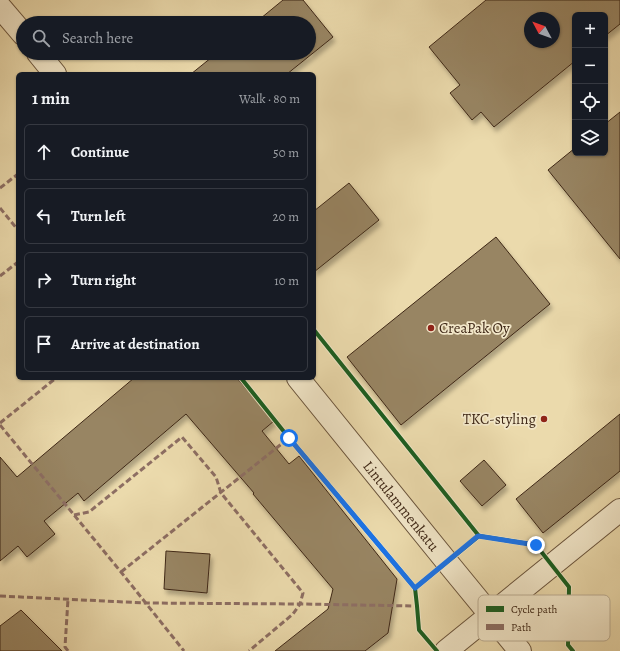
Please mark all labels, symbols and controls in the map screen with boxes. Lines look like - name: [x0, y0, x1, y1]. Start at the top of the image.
- north arrow: [524, 12, 560, 48]
- map controls: [572, 12, 608, 156]
- button: +: [572, 12, 608, 48]
- search box: [16, 16, 316, 60]
- icon: search: [30, 27, 52, 49]
- text: Search here: [62, 28, 133, 48]
- button: −: [572, 48, 608, 84]
- button: locate: [572, 84, 608, 120]
- text: 1 min: [32, 87, 70, 110]
- text: Walk · 80 m: [239, 90, 300, 107]
- button: layers: [572, 120, 608, 156]
- icon: ahead: [33, 141, 55, 163]
- text: Continue: [71, 142, 129, 162]
- text: 50 m: [273, 144, 299, 161]
- icon: left: [33, 205, 55, 227]
- text: Turn left: [71, 206, 126, 226]
- text: 20 m: [273, 208, 299, 225]
- icon: right: [33, 269, 55, 291]
- text: Turn right: [71, 270, 136, 290]
- text: 10 m: [274, 272, 299, 289]
- place label: CreaPak Oy: [439, 318, 510, 338]
- marker: CreaPak Oy: [426, 323, 436, 333]
- icon: arrive: [33, 333, 55, 355]
- text: Arrive at destination: [71, 334, 200, 354]
- place label: TKC-styling: [463, 409, 536, 429]
- marker: TKC-styling: [539, 414, 549, 424]
- route start: [280, 429, 298, 447]
- street label: Lintulammenkatu: [358, 457, 444, 556]
- route end: [527, 536, 545, 554]
- legend: [478, 595, 610, 641]
- text: Cycle path: [511, 602, 558, 617]
- text: Path: [511, 620, 532, 635]

